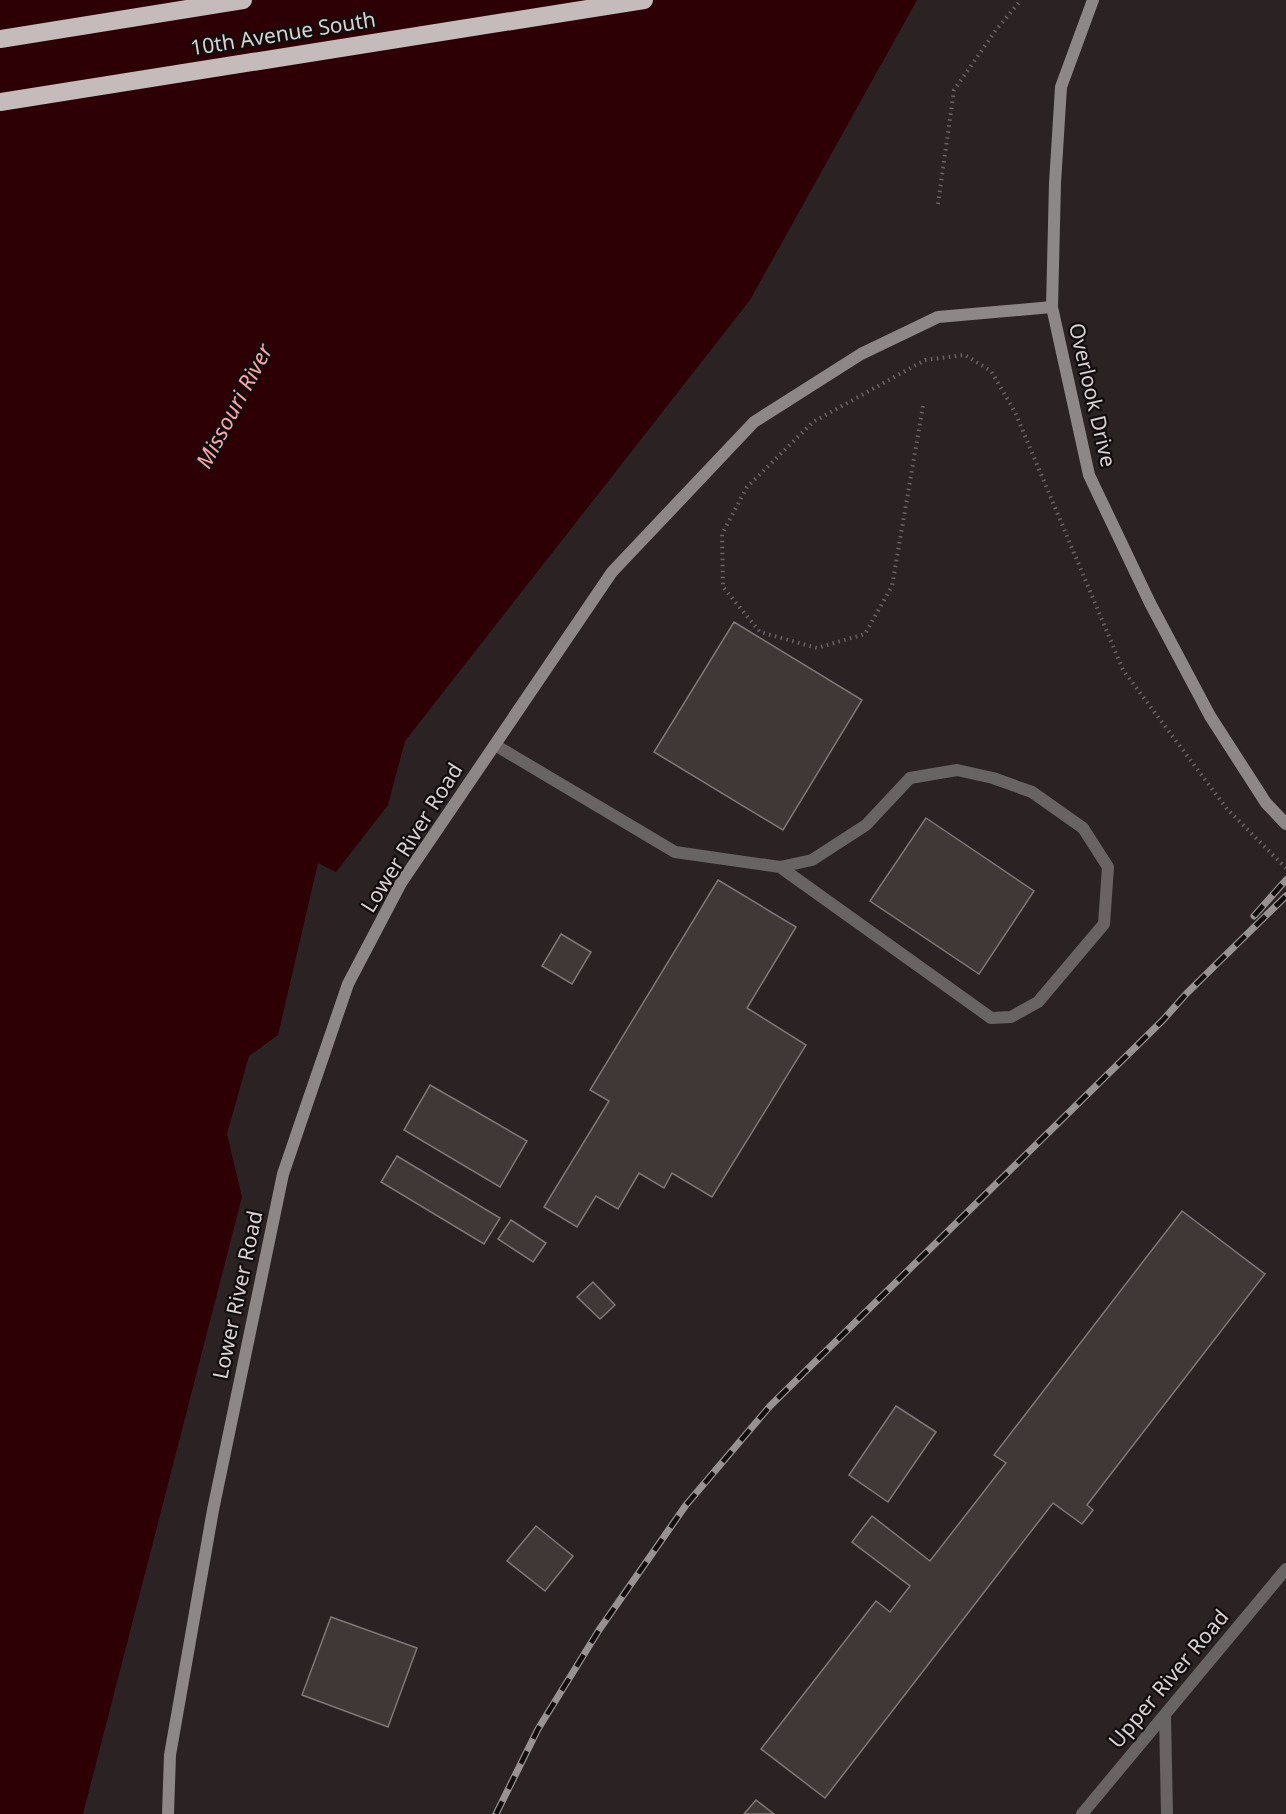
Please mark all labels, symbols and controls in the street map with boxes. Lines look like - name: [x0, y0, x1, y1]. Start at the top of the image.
- street label: 10th Avenue South: [188, 5, 377, 61]
- street label: Overlook Drive: [1063, 320, 1123, 470]
- water label: Missouri River: [188, 337, 279, 473]
- street label: Lower River Road: [354, 757, 468, 918]
- street label: Lower River Road: [206, 1208, 269, 1382]
- street label: Upper River Road: [1102, 1603, 1234, 1754]

